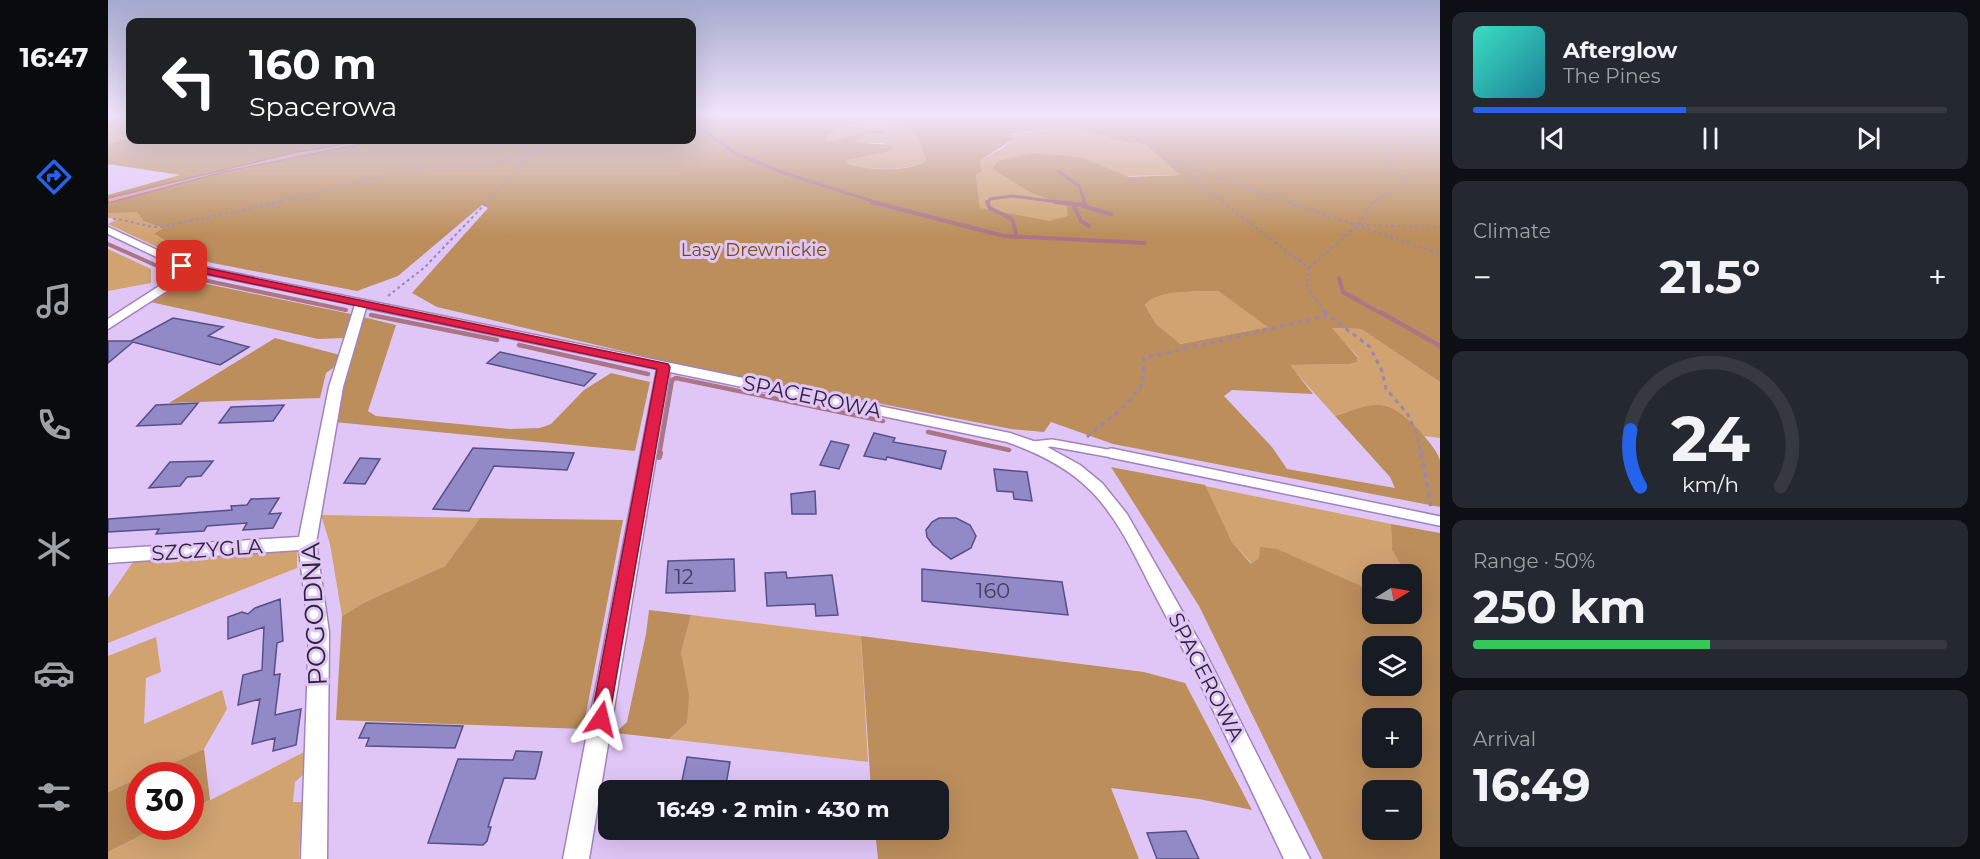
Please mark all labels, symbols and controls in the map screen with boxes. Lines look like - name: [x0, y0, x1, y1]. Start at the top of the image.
- text: Afterglow: [1563, 37, 1677, 64]
- text: 160 m: [249, 38, 377, 90]
- text: 16:47: [19, 41, 89, 74]
- icon: left: [150, 42, 228, 120]
- text: The Pines: [1563, 64, 1660, 88]
- text: Spacerowa: [249, 90, 397, 123]
- icon: previous: [1536, 122, 1569, 155]
- icon: pause: [1694, 122, 1727, 155]
- icon: next: [1852, 122, 1885, 155]
- icon: directions: [33, 156, 75, 198]
- text: Climate: [1473, 219, 1551, 243]
- park label: Lasy Drewnickie: [681, 239, 827, 261]
- pin: [156, 240, 207, 291]
- icon: arrive: [165, 249, 198, 282]
- text: 21.5°: [1659, 249, 1761, 304]
- text: −: [1473, 257, 1492, 297]
- text: +: [1928, 257, 1947, 297]
- icon: music: [33, 280, 75, 322]
- street label: SPACEROWA: [741, 370, 884, 424]
- text: 24: [1670, 401, 1750, 477]
- icon: phone: [33, 404, 75, 446]
- text: km/h: [1681, 471, 1739, 497]
- icon: climate: [33, 528, 75, 570]
- street label: SZCZYGLA: [151, 533, 264, 566]
- street label: POGODNA: [294, 541, 334, 687]
- text: Range · 50%: [1473, 549, 1595, 573]
- house number: 12: [674, 564, 694, 589]
- north arrow: [1362, 564, 1422, 624]
- map controls: [1362, 564, 1422, 840]
- house number: 160: [976, 578, 1010, 603]
- text: 250 km: [1473, 579, 1646, 634]
- street label: SPACEROWA: [1163, 608, 1250, 746]
- button: layers: [1362, 636, 1422, 696]
- icon: car: [33, 652, 75, 694]
- position arrow: [569, 687, 633, 751]
- button: +: [1362, 708, 1422, 768]
- text: Arrival: [1473, 727, 1536, 751]
- text: 16:49: [1473, 757, 1591, 812]
- speed limit sign: 30: [126, 762, 204, 840]
- icon: filters: [33, 776, 75, 818]
- button: −: [1362, 780, 1422, 840]
- text: 16:49 · 2 min · 430 m: [657, 796, 890, 823]

